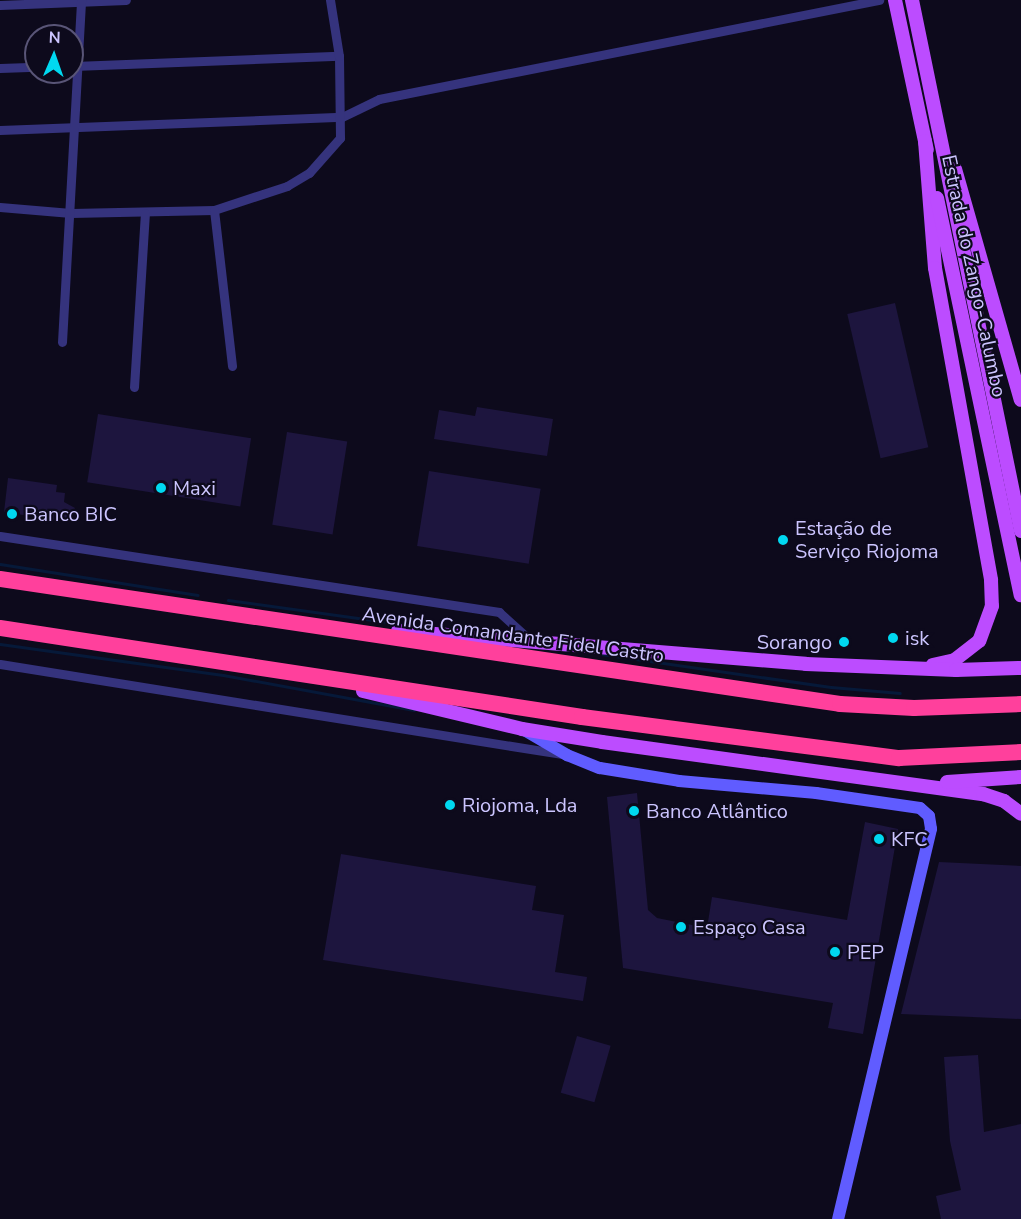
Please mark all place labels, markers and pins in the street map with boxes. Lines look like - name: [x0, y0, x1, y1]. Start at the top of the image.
- place label: Maxi: [173, 476, 216, 500]
- marker: Maxi: [154, 481, 168, 495]
- place label: Banco BIC: [24, 502, 117, 526]
- marker: Banco BIC: [5, 507, 19, 521]
- place label: Estação de Serviço Riojoma: [795, 516, 939, 563]
- marker: Estação de Serviço Riojoma: [776, 533, 790, 547]
- place label: isk: [905, 626, 929, 650]
- place label: Sorango: [757, 630, 832, 654]
- marker: isk: [886, 631, 900, 645]
- marker: Sorango: [837, 635, 851, 649]
- place label: Riojoma, Lda: [462, 793, 577, 817]
- marker: Riojoma, Lda: [443, 798, 457, 812]
- place label: Banco Atlântico: [646, 799, 788, 823]
- marker: Banco Atlântico: [627, 804, 641, 818]
- place label: KFC: [891, 827, 928, 851]
- marker: KFC: [872, 832, 886, 846]
- place label: Espaço Casa: [693, 915, 806, 939]
- marker: Espaço Casa: [674, 920, 688, 934]
- place label: PEP: [847, 940, 884, 964]
- marker: PEP: [828, 945, 842, 959]

